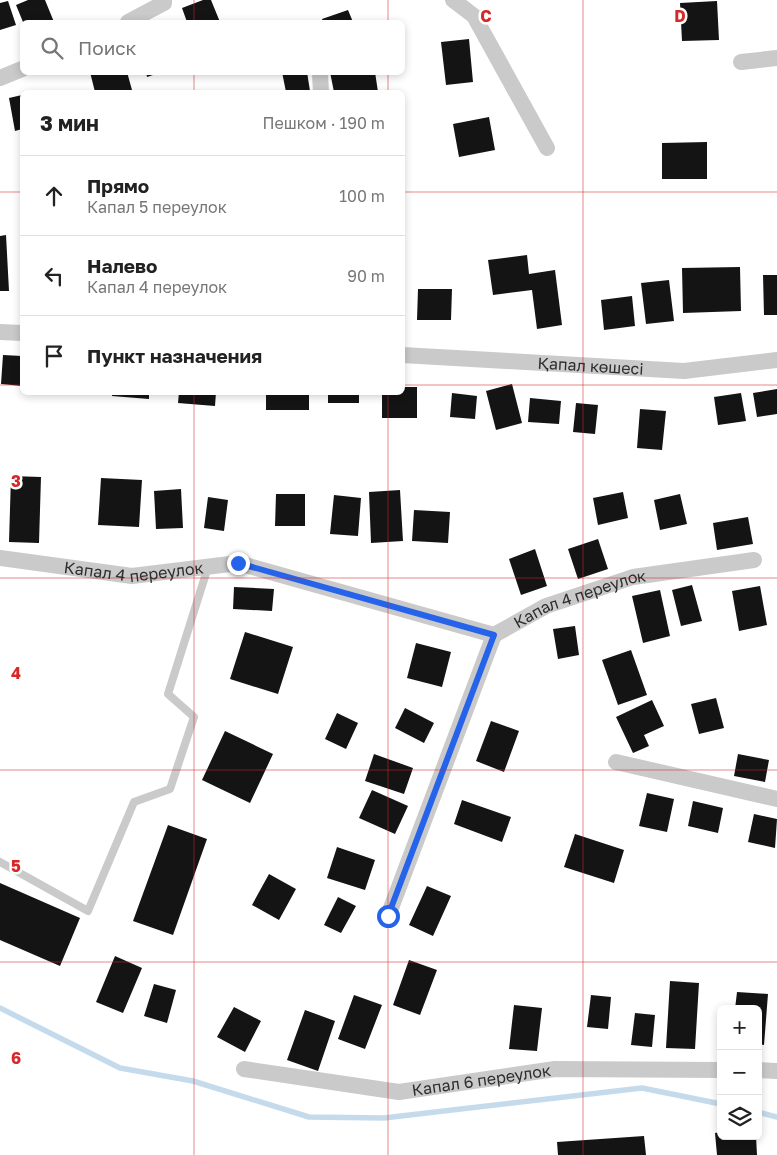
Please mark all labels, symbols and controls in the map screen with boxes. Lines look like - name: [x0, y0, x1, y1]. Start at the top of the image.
- text: C: [480, 6, 492, 26]
- text: D: [674, 6, 686, 26]
- search box: [20, 20, 405, 75]
- icon: search: [38, 34, 66, 62]
- text: Поиск: [78, 36, 137, 59]
- text: 3 мин: [40, 110, 99, 136]
- text: Пешком · 190 m: [262, 113, 385, 133]
- text: Прямо: [87, 174, 149, 197]
- icon: ahead: [40, 182, 68, 210]
- text: 100 m: [339, 186, 385, 206]
- text: Капал 5 переулок: [87, 197, 227, 217]
- text: Налево: [87, 254, 157, 277]
- icon: left: [40, 262, 68, 290]
- text: 90 m: [347, 266, 385, 286]
- text: Капал 4 переулок: [87, 277, 227, 297]
- icon: arrive: [40, 342, 68, 370]
- text: Пункт назначения: [87, 344, 262, 367]
- street label: Қапал көшесі: [537, 353, 644, 379]
- text: 3: [11, 471, 21, 491]
- route end: [227, 552, 250, 575]
- street label: Капал 4 переулок: [63, 557, 205, 586]
- street label: Капал 4 переулок: [510, 565, 647, 632]
- text: 4: [11, 663, 21, 683]
- text: 5: [11, 856, 21, 876]
- route start: [377, 905, 400, 928]
- map controls: [717, 1005, 762, 1140]
- button: +: [717, 1005, 762, 1050]
- text: 6: [11, 1048, 21, 1068]
- button: −: [717, 1050, 762, 1095]
- street label: Капал 6 переулок: [411, 1060, 552, 1100]
- button: layers: [717, 1095, 762, 1140]

